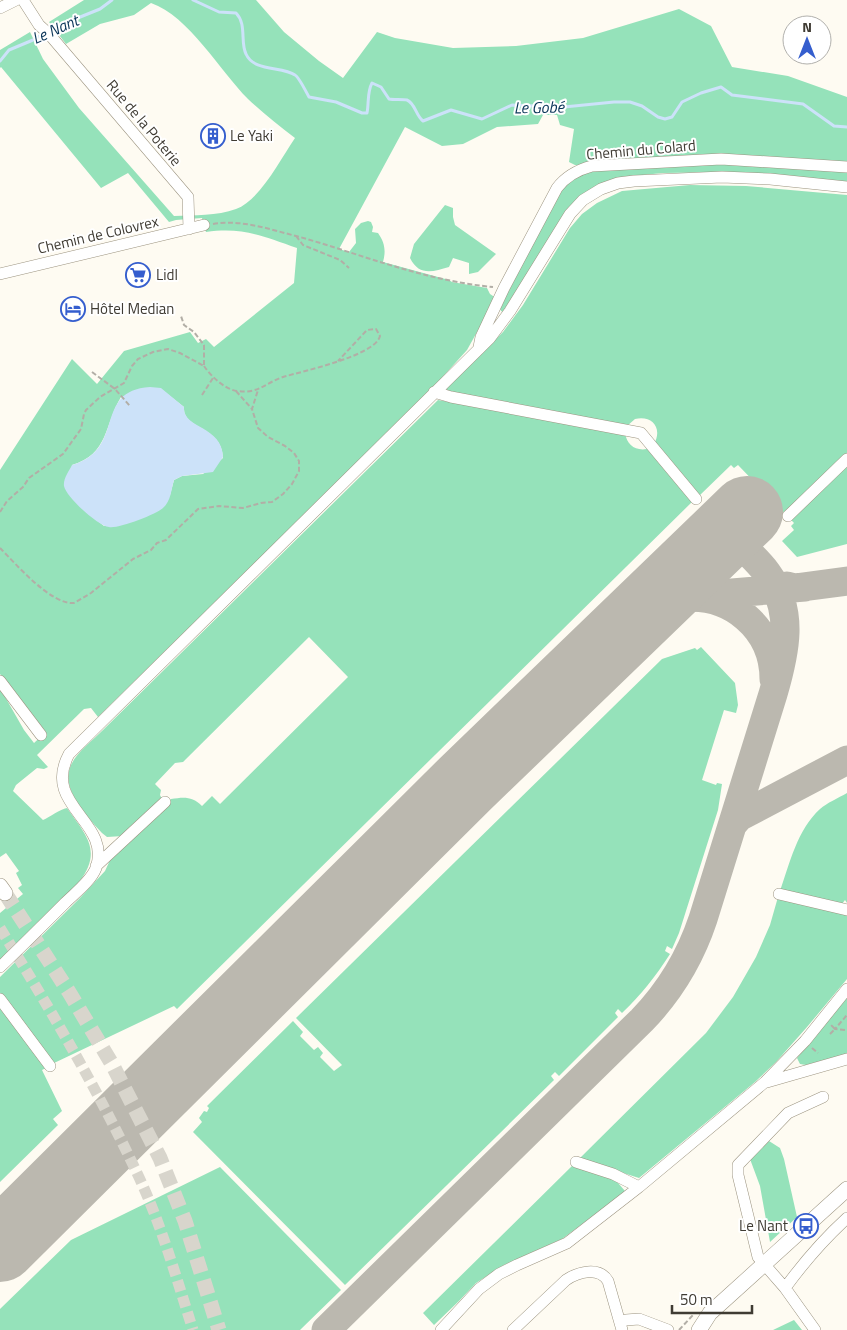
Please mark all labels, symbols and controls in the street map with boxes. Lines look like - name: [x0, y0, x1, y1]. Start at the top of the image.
- water label: Le Nant: [28, 7, 84, 50]
- north arrow: [782, 15, 832, 65]
- text: N: [802, 16, 812, 37]
- street label: Rue de la Poterie: [101, 74, 187, 171]
- water label: Le Gobé: [514, 95, 566, 119]
- building icon: Le Yaki: [200, 123, 226, 149]
- place label: Le Yaki: [230, 124, 273, 147]
- street label: Chemin du Colard: [585, 133, 697, 166]
- street label: Chemin de Colovrex: [35, 209, 161, 260]
- supermarket icon: Lidl: [125, 262, 151, 288]
- place label: Lidl: [156, 263, 178, 286]
- hotel icon: Hôtel Median: [60, 296, 86, 322]
- place label: Hôtel Median: [90, 297, 174, 320]
- bus stop icon: Le Nant: [793, 1213, 819, 1239]
- place label: Le Nant: [739, 1214, 789, 1237]
- scale bar: [672, 1282, 752, 1314]
- text: 50 m: [680, 1288, 713, 1311]

